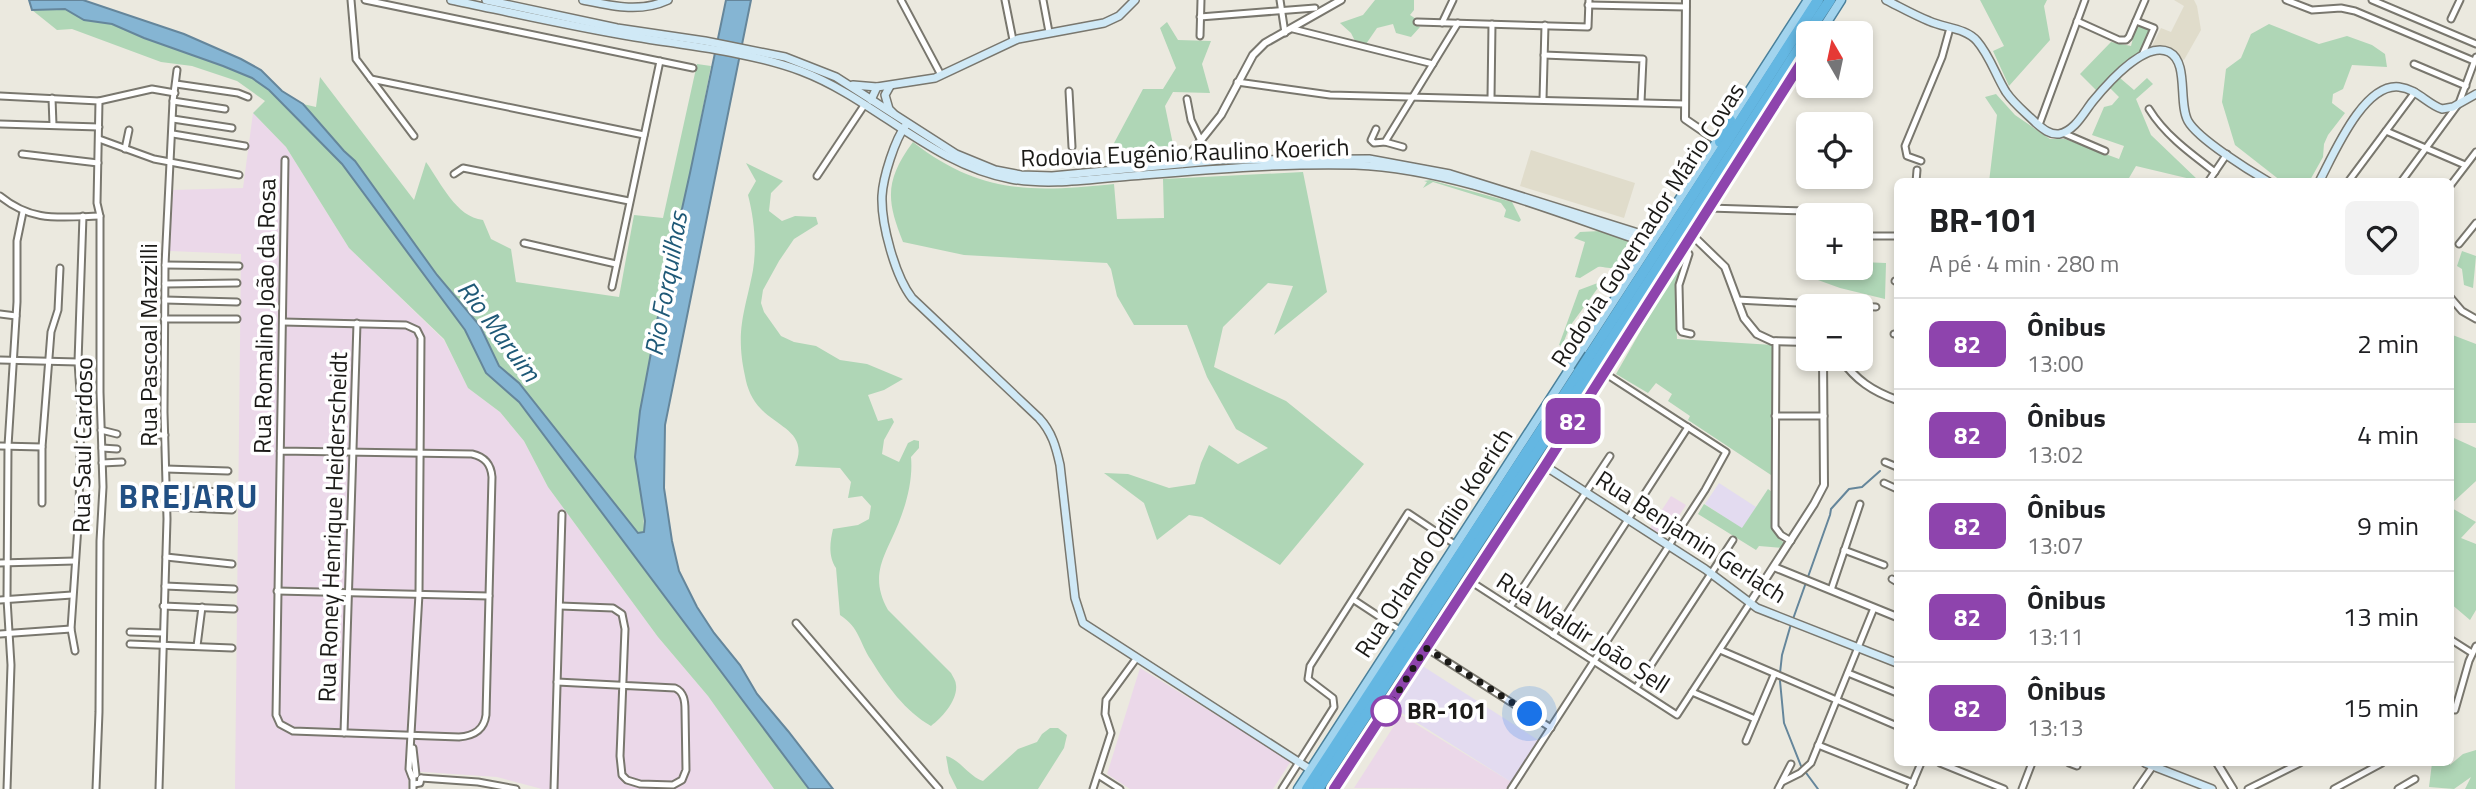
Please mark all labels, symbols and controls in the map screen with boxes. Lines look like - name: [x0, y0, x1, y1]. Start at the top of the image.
- north arrow: [1796, 21, 1872, 98]
- map controls: [1796, 21, 1873, 371]
- street label: Rodovia Governador Mário Covas: [1541, 75, 1753, 374]
- button: locate: [1796, 112, 1873, 189]
- street label: Rodovia Eugênio Raulino Koerich: [1020, 128, 1350, 176]
- street label: Rua Romalino João da Rosa: [244, 178, 284, 454]
- text: BR-101: [1929, 195, 2038, 245]
- button: heart: [2345, 201, 2419, 275]
- button: +: [1796, 203, 1873, 280]
- water label: Rio Forquilhas: [634, 207, 698, 359]
- street label: Rua Pascoal Mazzilli: [130, 243, 166, 447]
- text: A pé · 4 min · 280 m: [1929, 246, 2119, 281]
- water label: Rio Maruim: [448, 272, 551, 390]
- button: −: [1796, 294, 1873, 371]
- text: Ônibus: [2027, 307, 2106, 346]
- text: 2 min: [2357, 324, 2419, 363]
- text: 82: [1954, 326, 1981, 362]
- text: 13:00: [2027, 346, 2084, 381]
- street label: Rua Roney Henrique Heiderscheidt: [308, 351, 356, 703]
- street label: Rua Saul Cardoso: [62, 357, 102, 533]
- line badge: 82: [1542, 398, 1604, 444]
- text: Ônibus: [2027, 398, 2106, 437]
- text: 82: [1560, 403, 1586, 439]
- text: 4 min: [2357, 415, 2419, 454]
- text: 82: [1954, 417, 1981, 453]
- street label: Rua Orlando Odílio Koerich: [1345, 420, 1521, 665]
- text: 13:02: [2027, 437, 2084, 472]
- street label: Rua Benjamin Gerlach: [1589, 461, 1794, 612]
- district label: BREJARU: [119, 472, 259, 520]
- text: Ônibus: [2027, 489, 2106, 528]
- text: 9 min: [2357, 506, 2419, 545]
- text: 82: [1954, 508, 1981, 544]
- text: 13:07: [2027, 528, 2084, 563]
- street label: Rua Waldir João Sell: [1490, 562, 1677, 702]
- text: Ônibus: [2027, 580, 2106, 619]
- text: 13 min: [2343, 597, 2419, 636]
- text: 82: [1954, 599, 1981, 635]
- text: 13:11: [2027, 619, 2084, 654]
- text: Ônibus: [2027, 671, 2106, 710]
- text: 15 min: [2343, 688, 2419, 727]
- text: 82: [1954, 690, 1981, 726]
- place label: BR-101: [1407, 692, 1487, 728]
- marker: BR-101: [1371, 696, 1401, 726]
- your location: [1512, 696, 1547, 731]
- text: 13:13: [2027, 710, 2084, 745]

